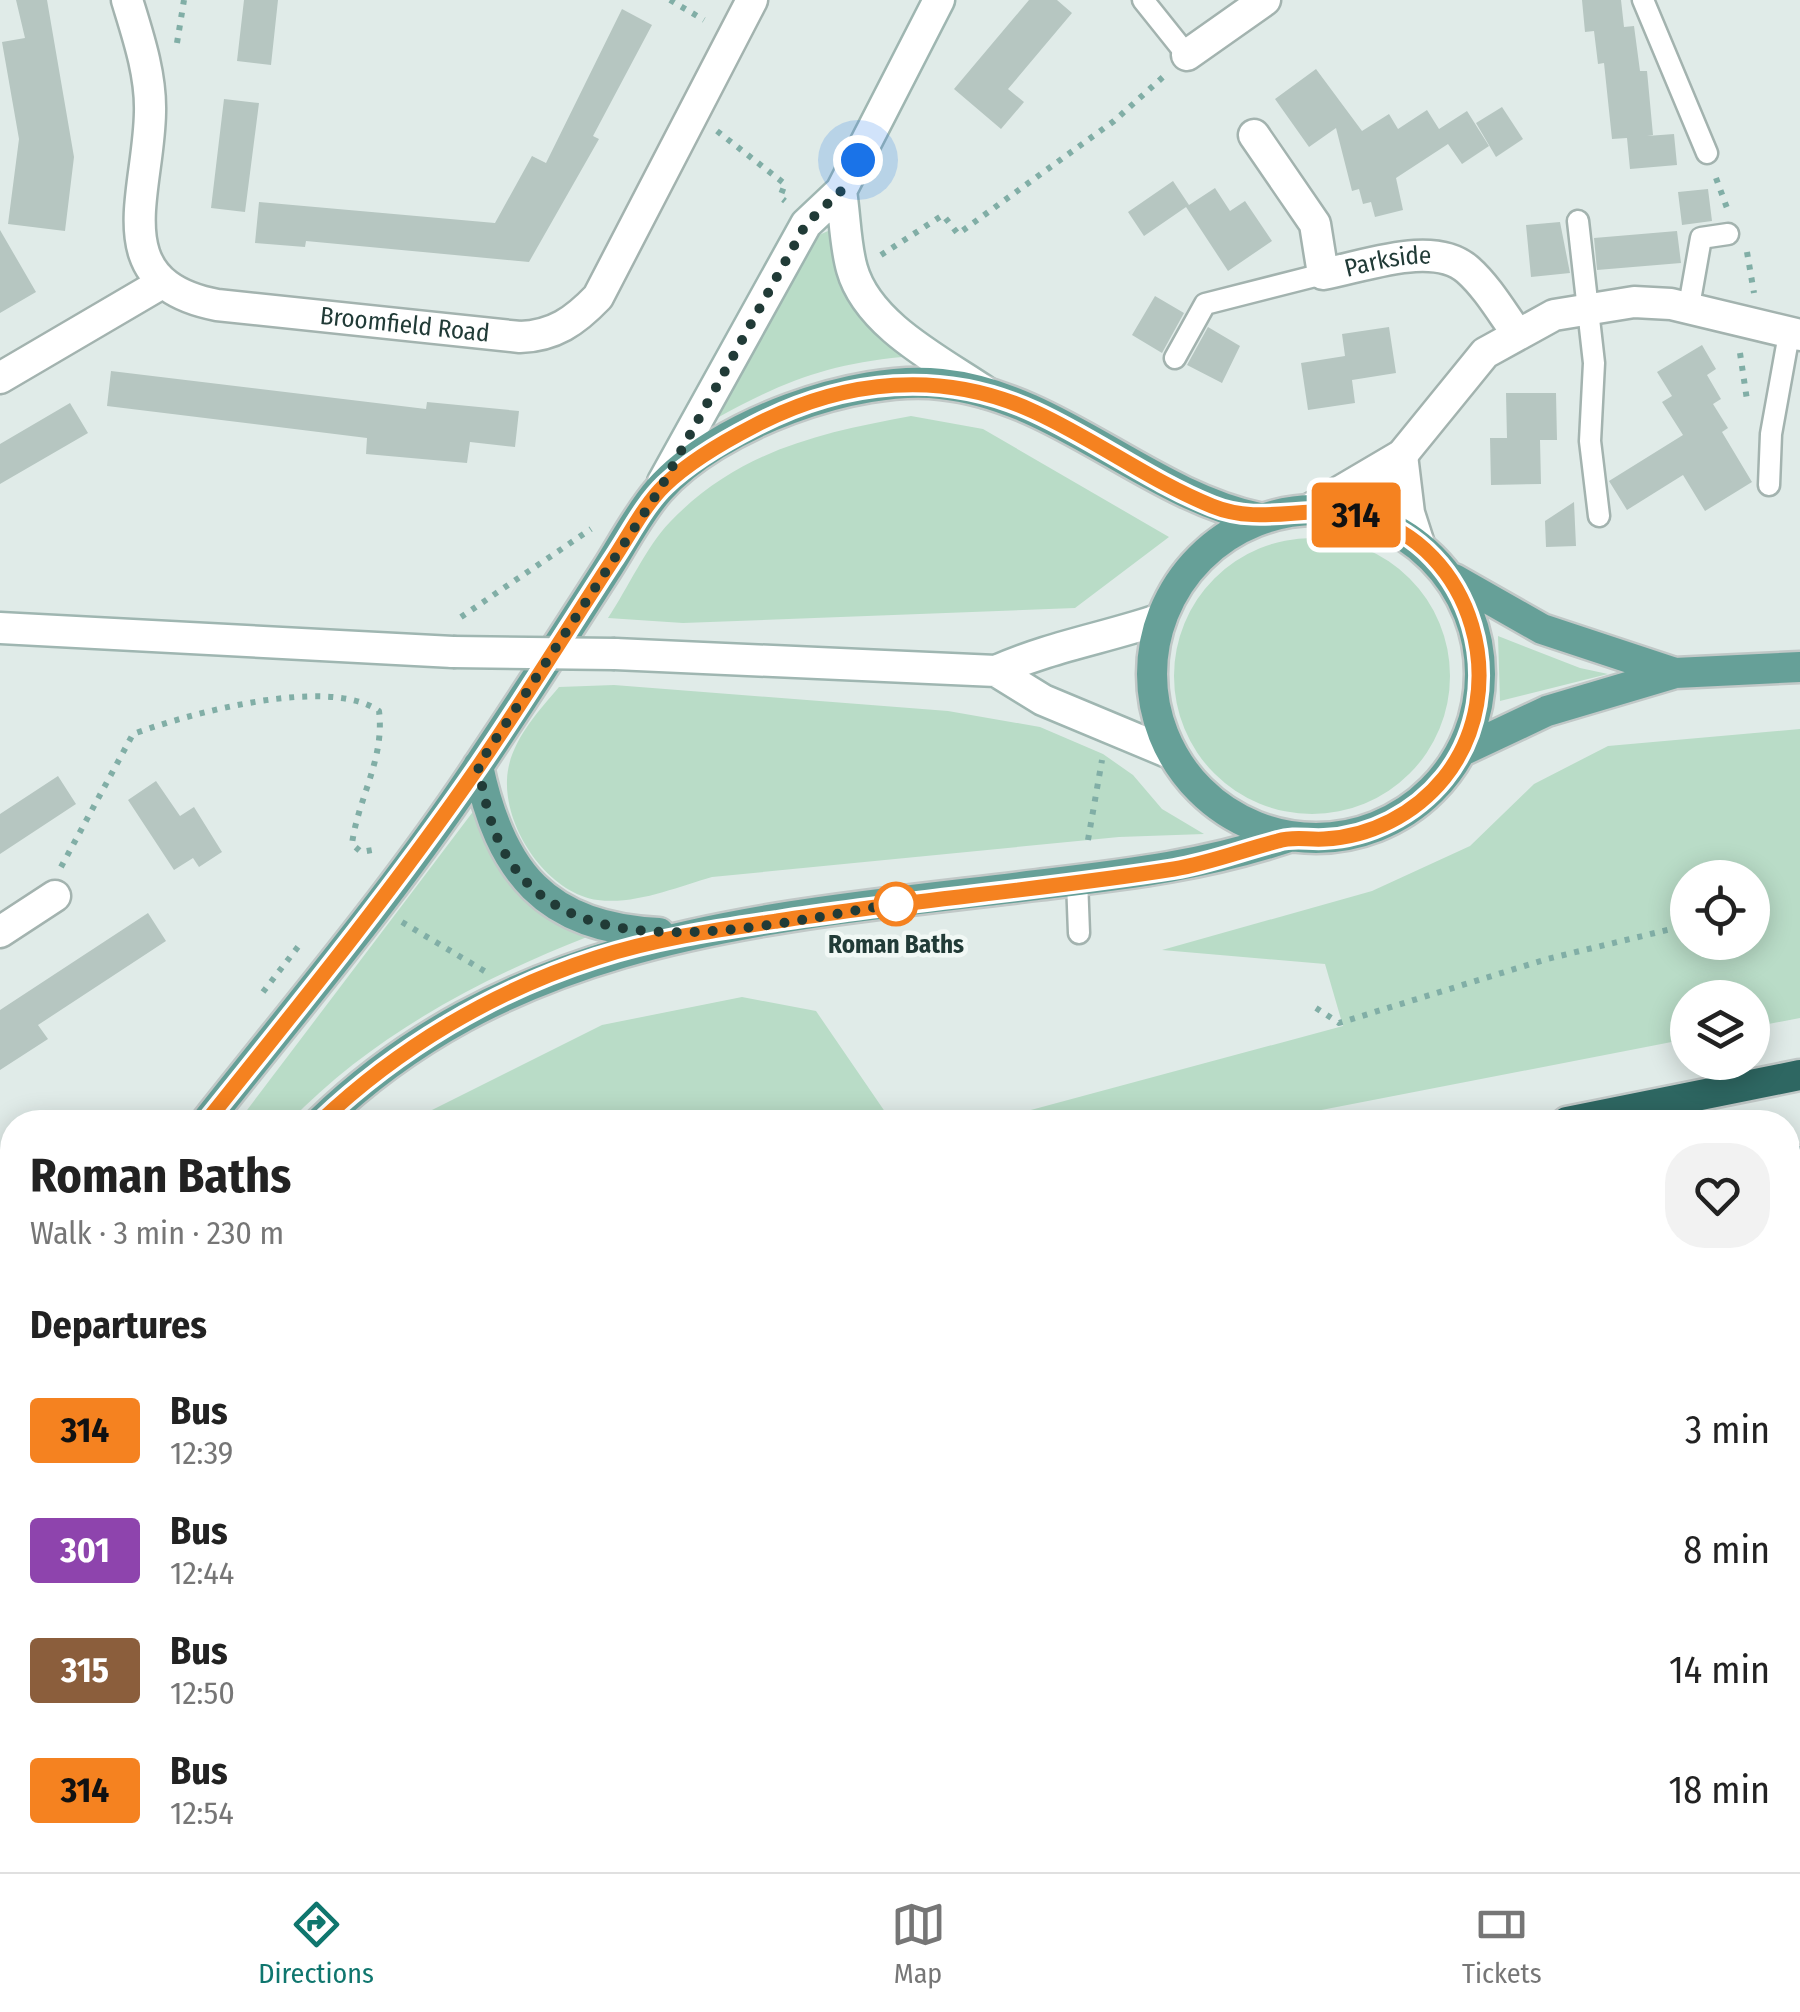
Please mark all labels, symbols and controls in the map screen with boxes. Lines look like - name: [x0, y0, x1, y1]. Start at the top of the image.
- your location: [833, 135, 883, 185]
- street label: Parkside: [1342, 241, 1431, 284]
- street label: Broomfield Road: [318, 301, 491, 349]
- line badge: 314: [1298, 482, 1414, 548]
- text: 314: [1332, 494, 1380, 536]
- map controls: [1670, 860, 1770, 1080]
- button: locate: [1670, 860, 1770, 960]
- marker: Roman Baths: [875, 883, 917, 925]
- place label: Roman Baths: [828, 930, 964, 960]
- button: layers: [1670, 980, 1770, 1080]
- button: heart: [1665, 1143, 1770, 1248]
- text: Roman Baths: [30, 1147, 291, 1205]
- text: Walk · 3 min · 230 m: [30, 1214, 284, 1252]
- text: Departures: [30, 1302, 207, 1348]
- text: Bus: [170, 1388, 228, 1434]
- text: 3 min: [1685, 1407, 1770, 1453]
- text: 314: [61, 1409, 109, 1451]
- text: 12:39: [170, 1434, 233, 1472]
- text: Bus: [170, 1508, 228, 1554]
- text: 8 min: [1683, 1527, 1770, 1573]
- text: 301: [60, 1529, 110, 1571]
- text: 12:44: [170, 1554, 234, 1592]
- text: Bus: [170, 1628, 228, 1674]
- text: 14 min: [1669, 1647, 1770, 1693]
- text: 315: [61, 1649, 109, 1691]
- text: 12:50: [170, 1674, 235, 1712]
- text: Bus: [170, 1748, 228, 1794]
- text: 18 min: [1668, 1767, 1770, 1813]
- text: 314: [61, 1769, 109, 1811]
- text: 12:54: [170, 1794, 234, 1832]
- tab: Directions: [258, 1897, 374, 1990]
- tab: Map: [891, 1897, 946, 1990]
- tab: Tickets: [1462, 1897, 1542, 1990]

